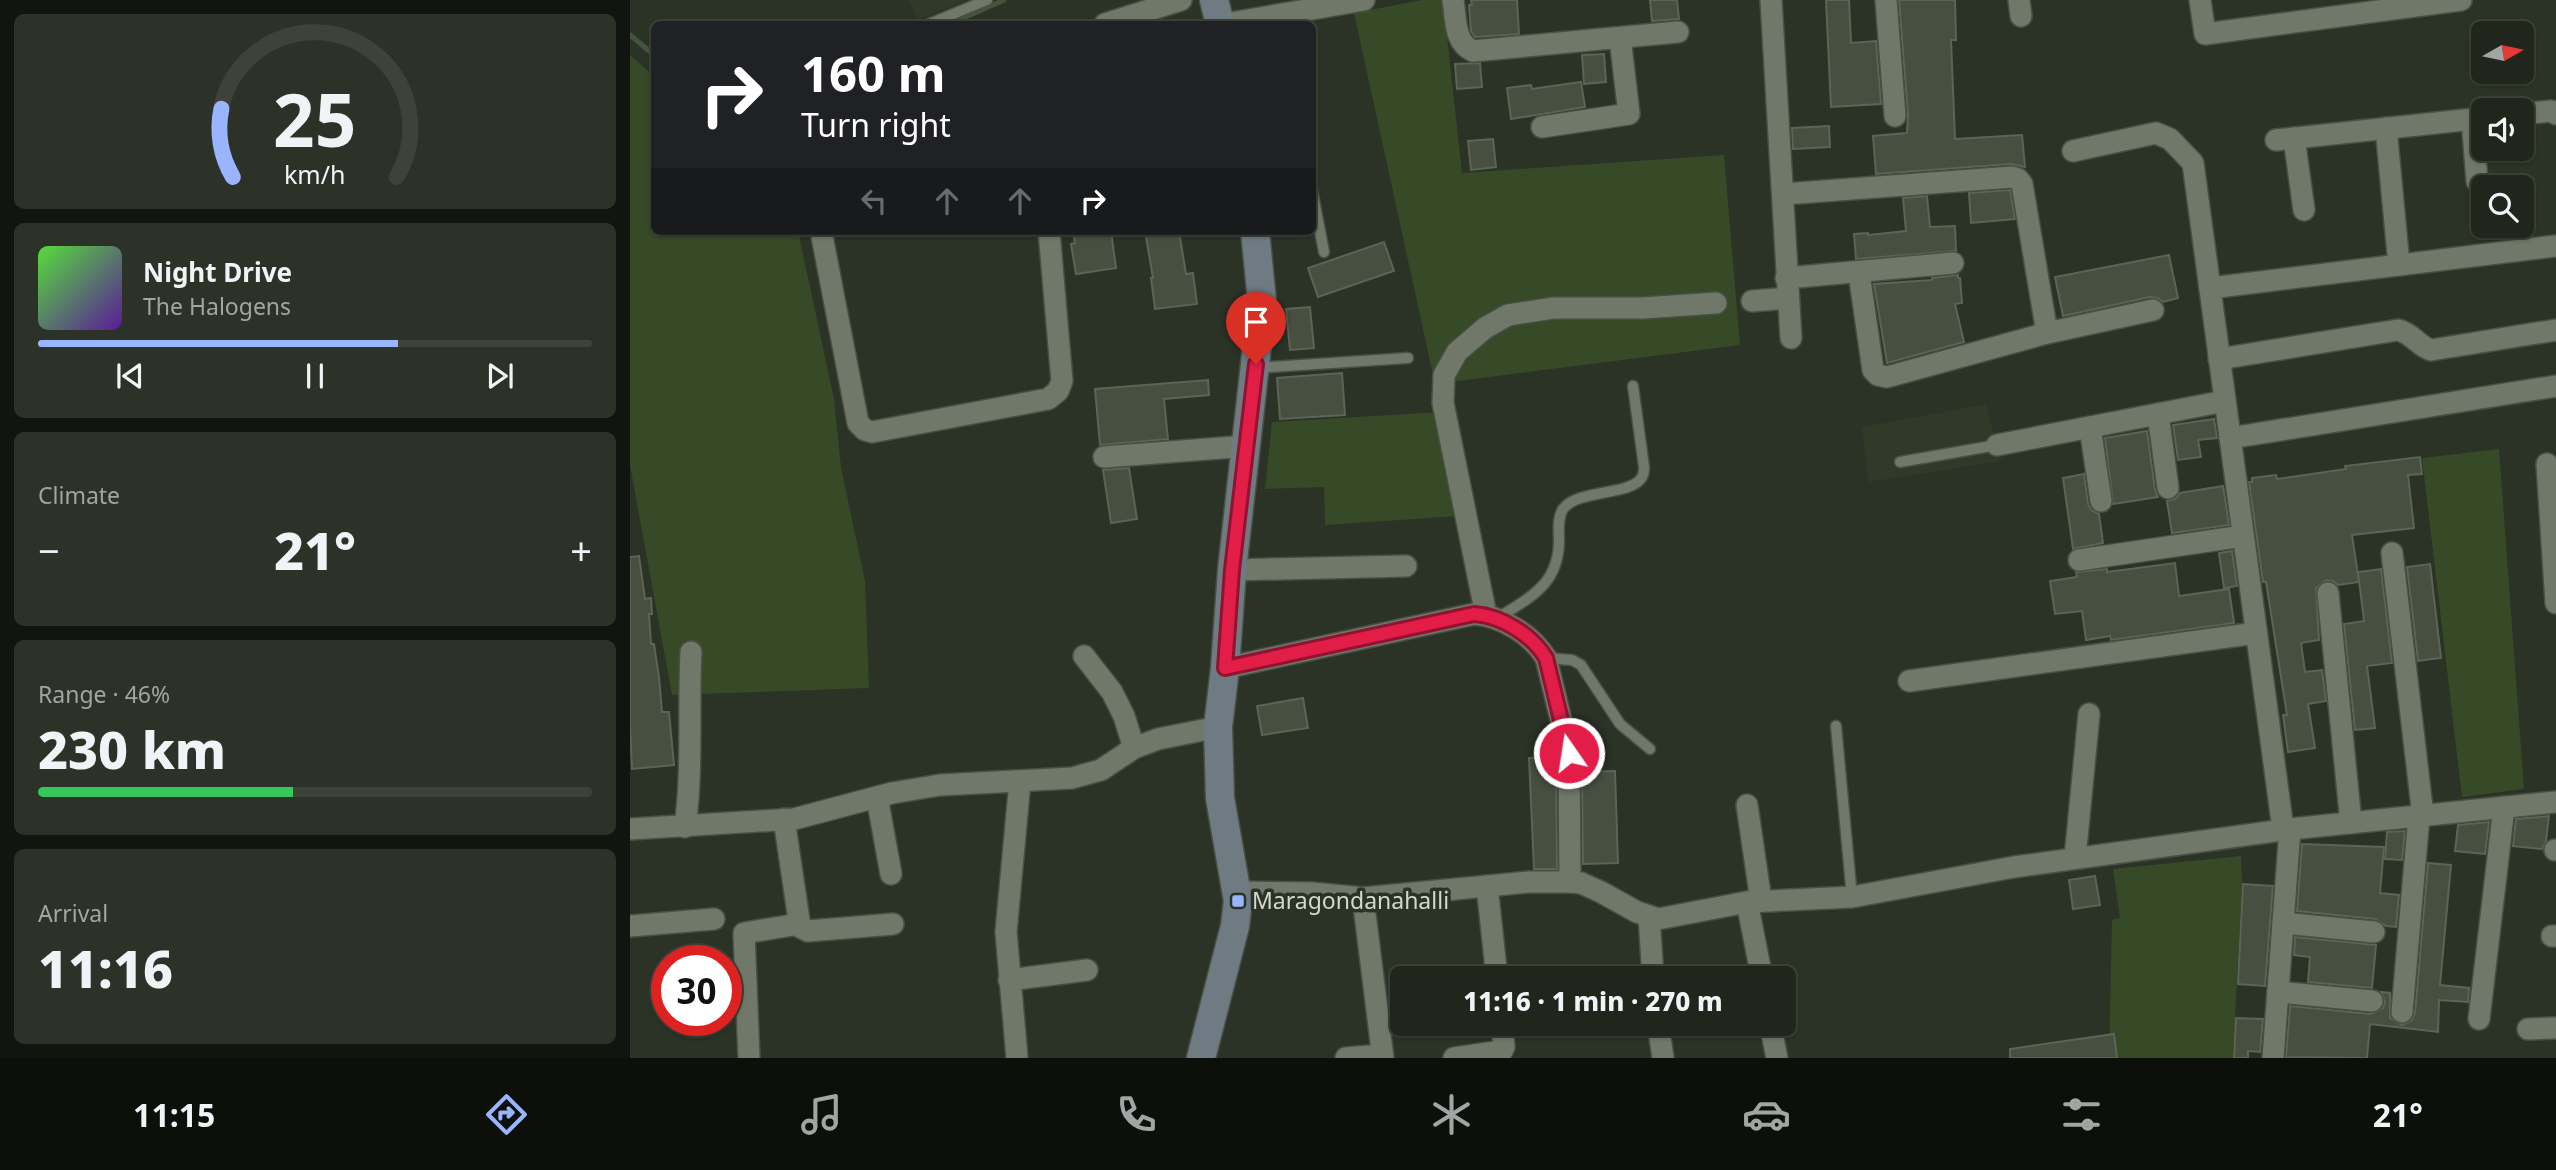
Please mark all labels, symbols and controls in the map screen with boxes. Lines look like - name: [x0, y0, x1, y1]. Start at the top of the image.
- north arrow: [2471, 21, 2534, 84]
- map controls: [2471, 21, 2534, 238]
- text: 160 m: [801, 40, 946, 106]
- icon: right: [686, 49, 777, 140]
- text: 25: [273, 70, 357, 169]
- button: sound: [2471, 98, 2534, 161]
- text: Turn right: [801, 103, 951, 146]
- text: km/h: [284, 157, 346, 191]
- button: search: [2471, 175, 2534, 238]
- icon: left: [855, 182, 893, 220]
- icon: ahead: [928, 182, 966, 220]
- icon: ahead: [1001, 182, 1039, 220]
- icon: right: [1074, 182, 1112, 220]
- text: Night Drive: [143, 254, 292, 290]
- text: The Halogens: [143, 290, 291, 322]
- pin: [1226, 292, 1286, 364]
- icon: arrive: [1237, 303, 1275, 341]
- icon: previous: [111, 357, 149, 395]
- icon: pause: [296, 357, 334, 395]
- icon: next: [481, 357, 519, 395]
- text: Climate: [38, 479, 120, 511]
- text: 21°: [274, 514, 356, 585]
- text: −: [38, 524, 60, 576]
- text: +: [570, 524, 592, 576]
- text: Range · 46%: [38, 678, 170, 710]
- text: 230 km: [38, 713, 226, 784]
- position arrow: [1532, 716, 1606, 790]
- place label: Maragondanahalli: [1252, 884, 1449, 916]
- marker: Maragondanahalli: [1230, 893, 1246, 909]
- text: Arrival: [38, 897, 108, 929]
- text: 11:16: [38, 932, 173, 1003]
- speed limit sign: 30: [651, 945, 742, 1036]
- text: 11:16 · 1 min · 270 m: [1463, 983, 1723, 1019]
- icon: directions: [482, 1090, 531, 1139]
- icon: music: [797, 1090, 846, 1139]
- icon: phone: [1112, 1090, 1161, 1139]
- icon: climate: [1427, 1090, 1476, 1139]
- icon: car: [1742, 1090, 1791, 1139]
- icon: filters: [2057, 1090, 2106, 1139]
- text: 11:15: [133, 1093, 215, 1136]
- text: 21°: [2373, 1093, 2423, 1136]

